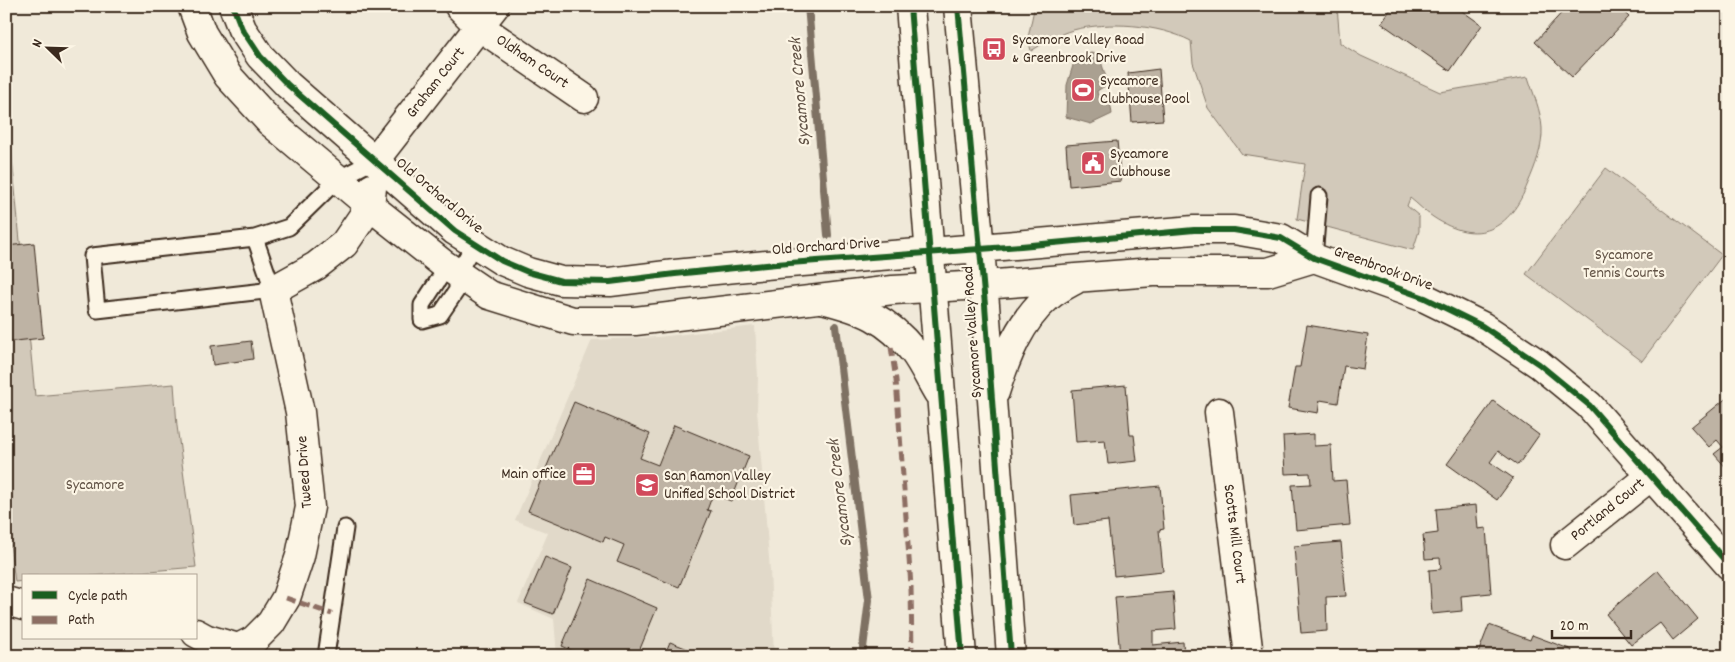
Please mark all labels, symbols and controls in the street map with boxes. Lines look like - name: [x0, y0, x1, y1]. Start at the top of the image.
- north arrow: [22, 22, 72, 72]
- street label: Oldham Court: [491, 29, 573, 95]
- place label: Sycamore Valley Road & Greenbrook Drive: [1012, 29, 1144, 70]
- water label: Sycamore Creek: [784, 35, 818, 147]
- bus stop icon: Sycamore Valley Road & Greenbrook Drive: [981, 36, 1007, 62]
- text: N: [27, 37, 48, 51]
- street label: Graham Court: [401, 42, 471, 123]
- place label: Sycamore Clubhouse Pool: [1100, 70, 1190, 111]
- sports icon: Sycamore Clubhouse Pool: [1070, 77, 1096, 103]
- place label: Sycamore Clubhouse: [1110, 143, 1171, 184]
- public building icon: Sycamore Clubhouse: [1080, 150, 1106, 176]
- street label: Old Orchard Drive: [390, 152, 488, 240]
- street label: Old Orchard Drive: [771, 232, 881, 262]
- street label: Greenbrook Drive: [1330, 240, 1436, 298]
- park label: Sycamore Tennis Courts: [1583, 244, 1665, 285]
- street label: Sycamore Valley Road: [957, 265, 989, 399]
- street label: Tweed Drive: [291, 435, 319, 509]
- water label: Sycamore Creek: [822, 436, 860, 549]
- office icon: Main office: [571, 461, 597, 487]
- place label: Main office: [501, 463, 566, 486]
- place label: San Ramon Valley Unified School District: [664, 465, 795, 506]
- school or university icon: San Ramon Valley Unified School District: [634, 472, 660, 498]
- street label: Portland Court: [1566, 473, 1650, 547]
- park label: Sycamore: [66, 474, 124, 497]
- street label: Scotts Mill Court: [1216, 483, 1252, 585]
- legend: [22, 574, 198, 640]
- text: Cycle path: [68, 586, 128, 608]
- scale bar: [1552, 607, 1631, 639]
- text: Path: [68, 610, 94, 632]
- text: 20 m: [1560, 616, 1588, 638]

